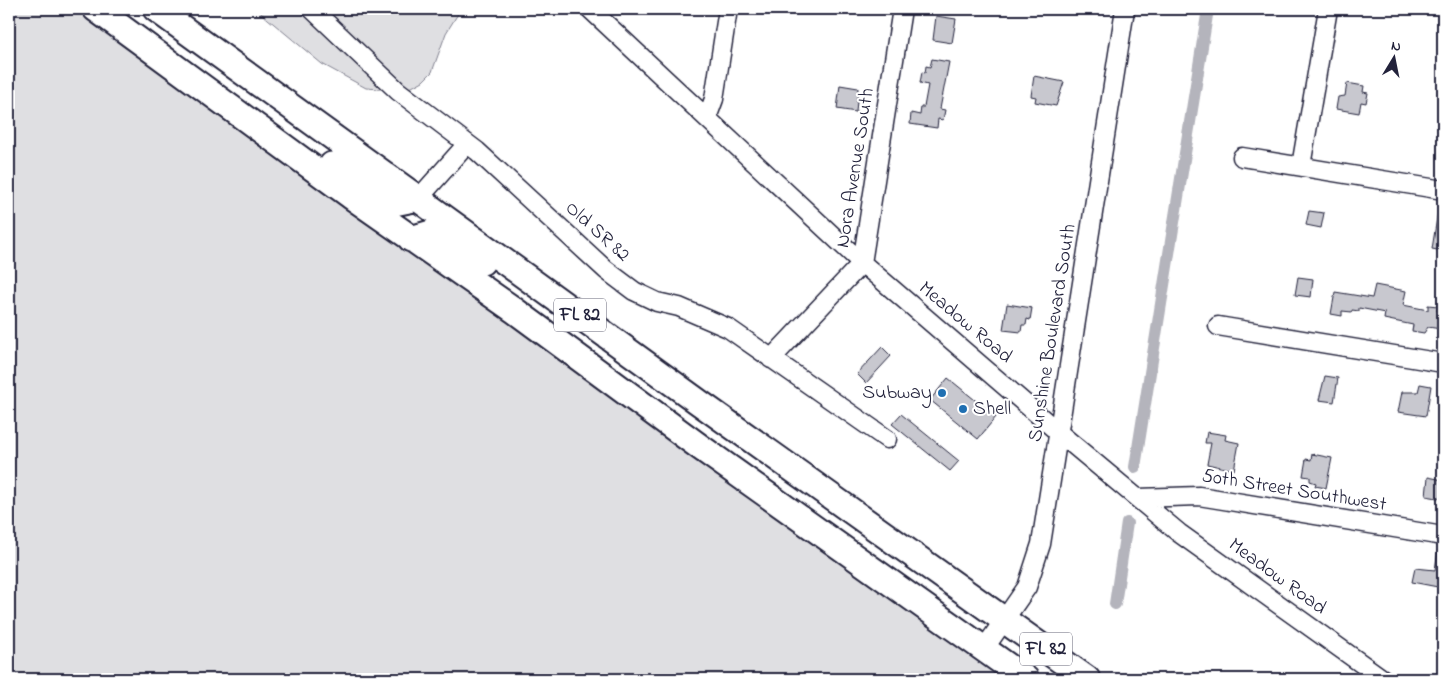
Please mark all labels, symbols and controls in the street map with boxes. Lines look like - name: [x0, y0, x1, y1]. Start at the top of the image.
- north arrow: [1370, 32, 1420, 82]
- text: N: [1390, 36, 1402, 58]
- street label: Nora Avenue South: [829, 86, 883, 250]
- street label: Old SR 82: [558, 195, 636, 269]
- street label: Sunshine Boulevard South: [1021, 222, 1085, 444]
- street label: Meadow Road: [912, 275, 1018, 371]
- road number: FL 82: [554, 298, 606, 332]
- place label: Subway: [862, 379, 932, 408]
- marker: Subway: [936, 387, 948, 399]
- place label: Shell: [973, 395, 1011, 424]
- marker: Shell: [957, 403, 969, 415]
- street label: 50th Street Southwest: [1200, 462, 1389, 520]
- street label: Meadow Road: [1222, 531, 1332, 623]
- road number: FL 82: [1020, 633, 1072, 666]

